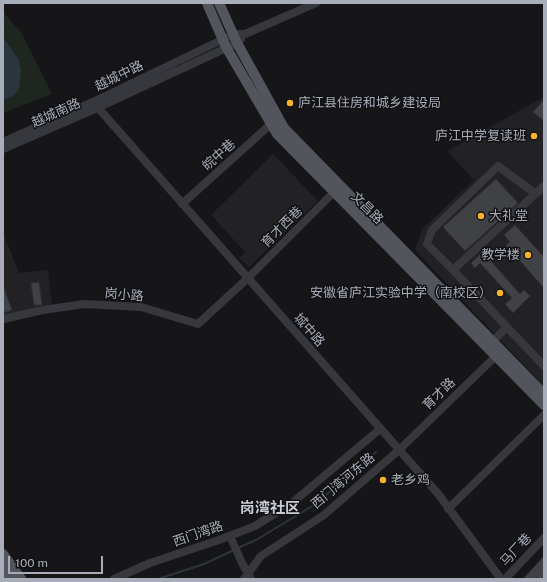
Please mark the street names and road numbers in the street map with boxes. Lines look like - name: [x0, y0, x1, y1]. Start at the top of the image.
- street label: 越城中路: [92, 58, 146, 94]
- street label: 越城南路: [29, 95, 83, 131]
- street label: 皖中巷: [199, 136, 239, 174]
- street label: 文昌路: [348, 189, 386, 227]
- street label: 育才西巷: [258, 203, 306, 251]
- street label: 岗小路: [104, 286, 144, 304]
- street label: 城中路: [290, 310, 328, 350]
- street label: 育才路: [420, 375, 458, 413]
- street label: 西门湾河东路: [308, 450, 378, 512]
- street label: 西门湾路: [171, 518, 225, 550]
- street label: 马厂巷: [497, 530, 535, 570]

